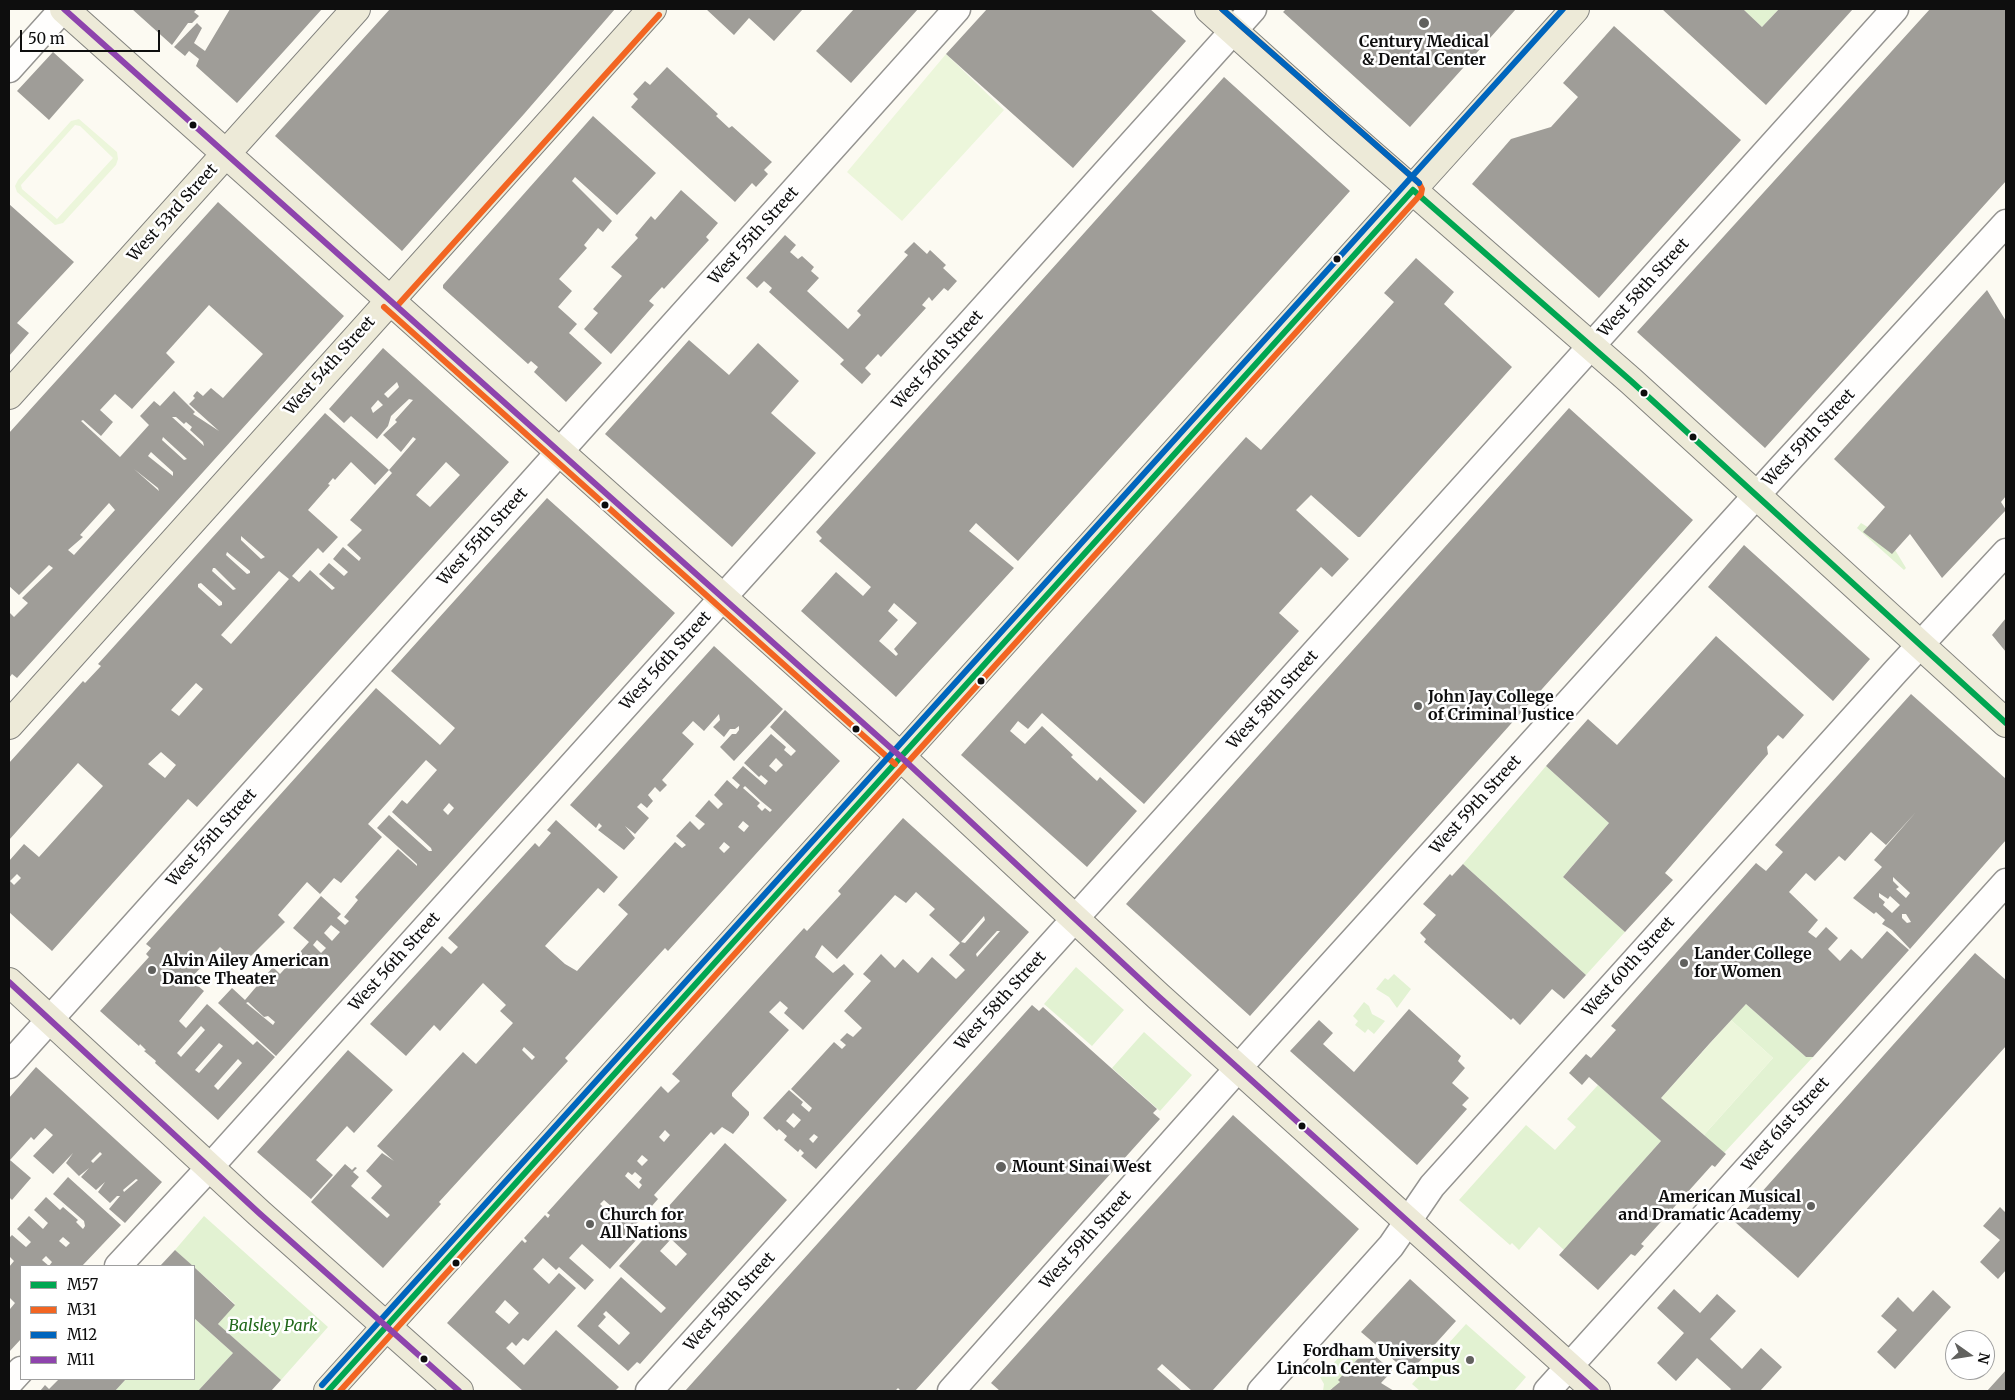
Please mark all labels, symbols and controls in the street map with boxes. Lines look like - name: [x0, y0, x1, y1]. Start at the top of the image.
- marker: Century Medical & Dental Center: [1417, 16, 1431, 30]
- scale bar: [22, 20, 162, 52]
- text: 50 m: [28, 29, 65, 48]
- place label: Century Medical & Dental Center: [1359, 32, 1489, 70]
- unlabelled marker: [188, 120, 198, 130]
- street label: West 53rd Street: [124, 160, 222, 266]
- street label: West 55th Street: [705, 183, 803, 289]
- street label: West 58th Street: [1595, 235, 1693, 341]
- unlabelled marker: [1332, 254, 1342, 264]
- street label: West 56th Street: [889, 307, 987, 413]
- street label: West 54th Street: [281, 313, 379, 419]
- street label: West 59th Street: [1759, 385, 1859, 491]
- unlabelled marker: [1639, 388, 1649, 398]
- unlabelled marker: [1688, 432, 1698, 442]
- street label: West 55th Street: [434, 484, 532, 590]
- unlabelled marker: [600, 500, 610, 510]
- street label: West 56th Street: [617, 608, 715, 714]
- street label: West 58th Street: [1224, 647, 1322, 753]
- unlabelled marker: [976, 676, 986, 686]
- place label: John Jay College of Criminal Justice: [1428, 687, 1574, 725]
- marker: John Jay College of Criminal Justice: [1412, 700, 1424, 712]
- unlabelled marker: [851, 724, 861, 734]
- street label: West 59th Street: [1427, 752, 1525, 858]
- street label: West 55th Street: [163, 785, 261, 891]
- street label: West 56th Street: [346, 909, 444, 1015]
- street label: West 60th Street: [1579, 913, 1679, 1021]
- place label: Lander College for Women: [1694, 944, 1812, 982]
- street label: West 58th Street: [952, 948, 1050, 1054]
- place label: Alvin Ailey American Dance Theater: [162, 951, 329, 989]
- marker: Lander College for Women: [1678, 957, 1690, 969]
- marker: Alvin Ailey American Dance Theater: [146, 964, 158, 976]
- street label: West 61st Street: [1738, 1074, 1834, 1176]
- unlabelled marker: [1297, 1121, 1307, 1131]
- place label: Mount Sinai West: [1012, 1157, 1152, 1177]
- marker: Mount Sinai West: [994, 1160, 1008, 1174]
- street label: West 59th Street: [1037, 1187, 1135, 1293]
- place label: American Musical and Dramatic Academy: [1618, 1187, 1801, 1225]
- marker: American Musical and Dramatic Academy: [1805, 1200, 1817, 1212]
- place label: Church for All Nations: [600, 1205, 688, 1243]
- marker: Church for All Nations: [584, 1218, 596, 1230]
- street label: West 58th Street: [681, 1249, 779, 1355]
- unlabelled marker: [451, 1258, 461, 1268]
- legend: [20, 1265, 195, 1380]
- text: M57: [67, 1275, 98, 1294]
- text: M31: [67, 1300, 96, 1319]
- park label: Balsley Park: [228, 1316, 318, 1336]
- text: M12: [67, 1325, 97, 1344]
- north arrow: [1945, 1330, 1995, 1380]
- place label: Fordham University Lincoln Center Campus: [1277, 1341, 1460, 1379]
- text: M11: [67, 1350, 95, 1369]
- text: N: [1974, 1351, 1994, 1366]
- unlabelled marker: [419, 1354, 429, 1364]
- marker: Fordham University Lincoln Center Campus: [1464, 1354, 1476, 1366]

